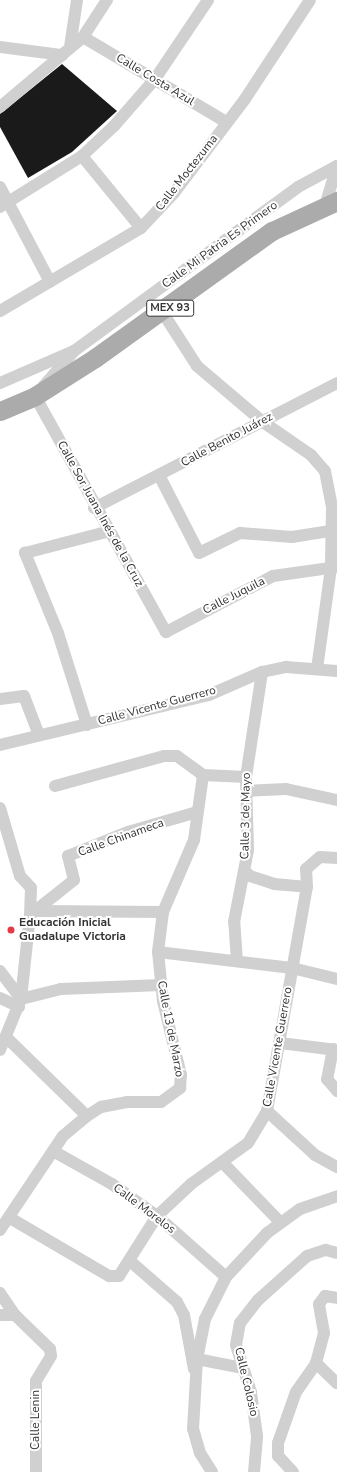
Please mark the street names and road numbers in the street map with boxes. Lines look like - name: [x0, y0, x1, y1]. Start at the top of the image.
- street label: Calle Costa Azul: [113, 51, 197, 109]
- street label: Calle Moctezuma: [153, 132, 221, 214]
- street label: Calle Mi Patria Es Primero: [159, 198, 281, 292]
- road number: MEX 93: [146, 299, 194, 317]
- street label: Calle Benito Juárez: [179, 410, 275, 470]
- street label: Calle Sor Juana Inés de la Cruz: [54, 438, 146, 590]
- street label: Calle Juquila: [201, 574, 267, 618]
- street label: Calle Vicente Guerrero: [96, 683, 218, 729]
- street label: Calle 3 de Mayo: [238, 772, 254, 860]
- street label: Calle Chinameca: [76, 816, 166, 860]
- street label: Calle 13 de Marzo: [154, 980, 186, 1078]
- street label: Calle Vicente Guerrero: [260, 986, 296, 1108]
- street label: Calle Morelos: [110, 1181, 178, 1237]
- street label: Calle Colosio: [231, 1346, 261, 1418]
- street label: Calle Lenin: [29, 1390, 43, 1450]

